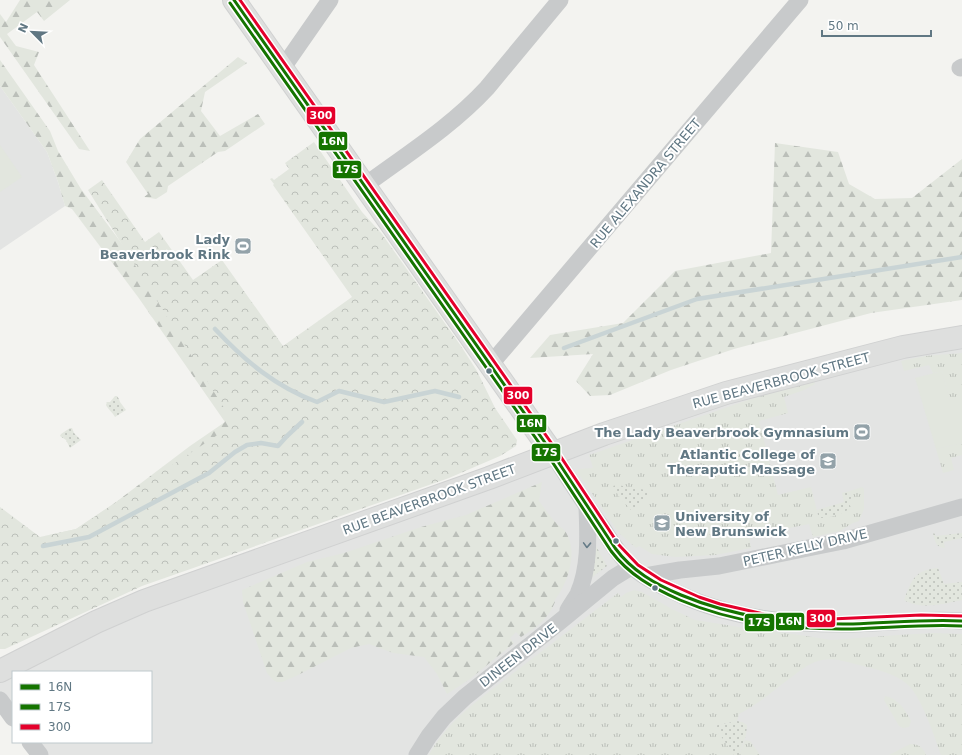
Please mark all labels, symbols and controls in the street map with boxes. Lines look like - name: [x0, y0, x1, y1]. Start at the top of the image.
- north arrow: [12, 12, 52, 52]
- scale bar: [822, 12, 931, 38]
- text: 50 m: [828, 19, 859, 33]
- text: N: [16, 21, 31, 35]
- line badge: 300: [306, 106, 336, 125]
- text: 300: [310, 109, 333, 122]
- street label: RUE ALEXANDRA STREET: [587, 116, 704, 251]
- line badge: 16N: [318, 131, 348, 151]
- text: 16N: [321, 135, 345, 148]
- line badge: 17S: [332, 160, 362, 179]
- text: 17S: [335, 163, 359, 176]
- place label: Lady Beaverbrook Rink: [100, 232, 231, 262]
- sports icon: Lady Beaverbrook Rink: [233, 236, 253, 256]
- street label: RUE BEAVERBROOK STREET: [691, 350, 871, 411]
- unlabelled marker: [484, 366, 494, 376]
- line badge: 300: [503, 386, 533, 405]
- text: 300: [507, 389, 530, 402]
- line badge: 16N: [516, 414, 547, 433]
- text: 16N: [519, 417, 543, 430]
- sports icon: The Lady Beaverbrook Gymnasium: [852, 422, 872, 442]
- place label: The Lady Beaverbrook Gymnasium: [595, 425, 849, 440]
- line badge: 17S: [531, 443, 561, 462]
- text: 17S: [534, 446, 558, 459]
- place label: Atlantic College of Theraputic Massage: [667, 447, 815, 477]
- school or university icon: Atlantic College of Theraputic Massage: [818, 451, 838, 471]
- street label: RUE BEAVERBROOK STREET: [341, 461, 518, 538]
- place label: University of New Brunswick: [675, 509, 787, 539]
- school or university icon: University of New Brunswick: [652, 513, 672, 533]
- street label: PETER KELLY DRIVE: [742, 526, 869, 569]
- unlabelled marker: [611, 536, 621, 546]
- one-way arrow: [583, 542, 592, 548]
- unlabelled marker: [650, 583, 660, 593]
- line badge: 300: [806, 609, 836, 628]
- line badge: 16N: [775, 612, 805, 631]
- text: 300: [810, 612, 833, 625]
- line badge: 17S: [744, 613, 775, 632]
- text: 16N: [778, 615, 802, 628]
- text: 17S: [747, 616, 771, 629]
- street label: DINEEN DRIVE: [477, 621, 560, 690]
- legend: [12, 671, 152, 743]
- text: 16N: [48, 680, 72, 694]
- text: 17S: [48, 700, 71, 714]
- text: 300: [48, 720, 71, 734]

